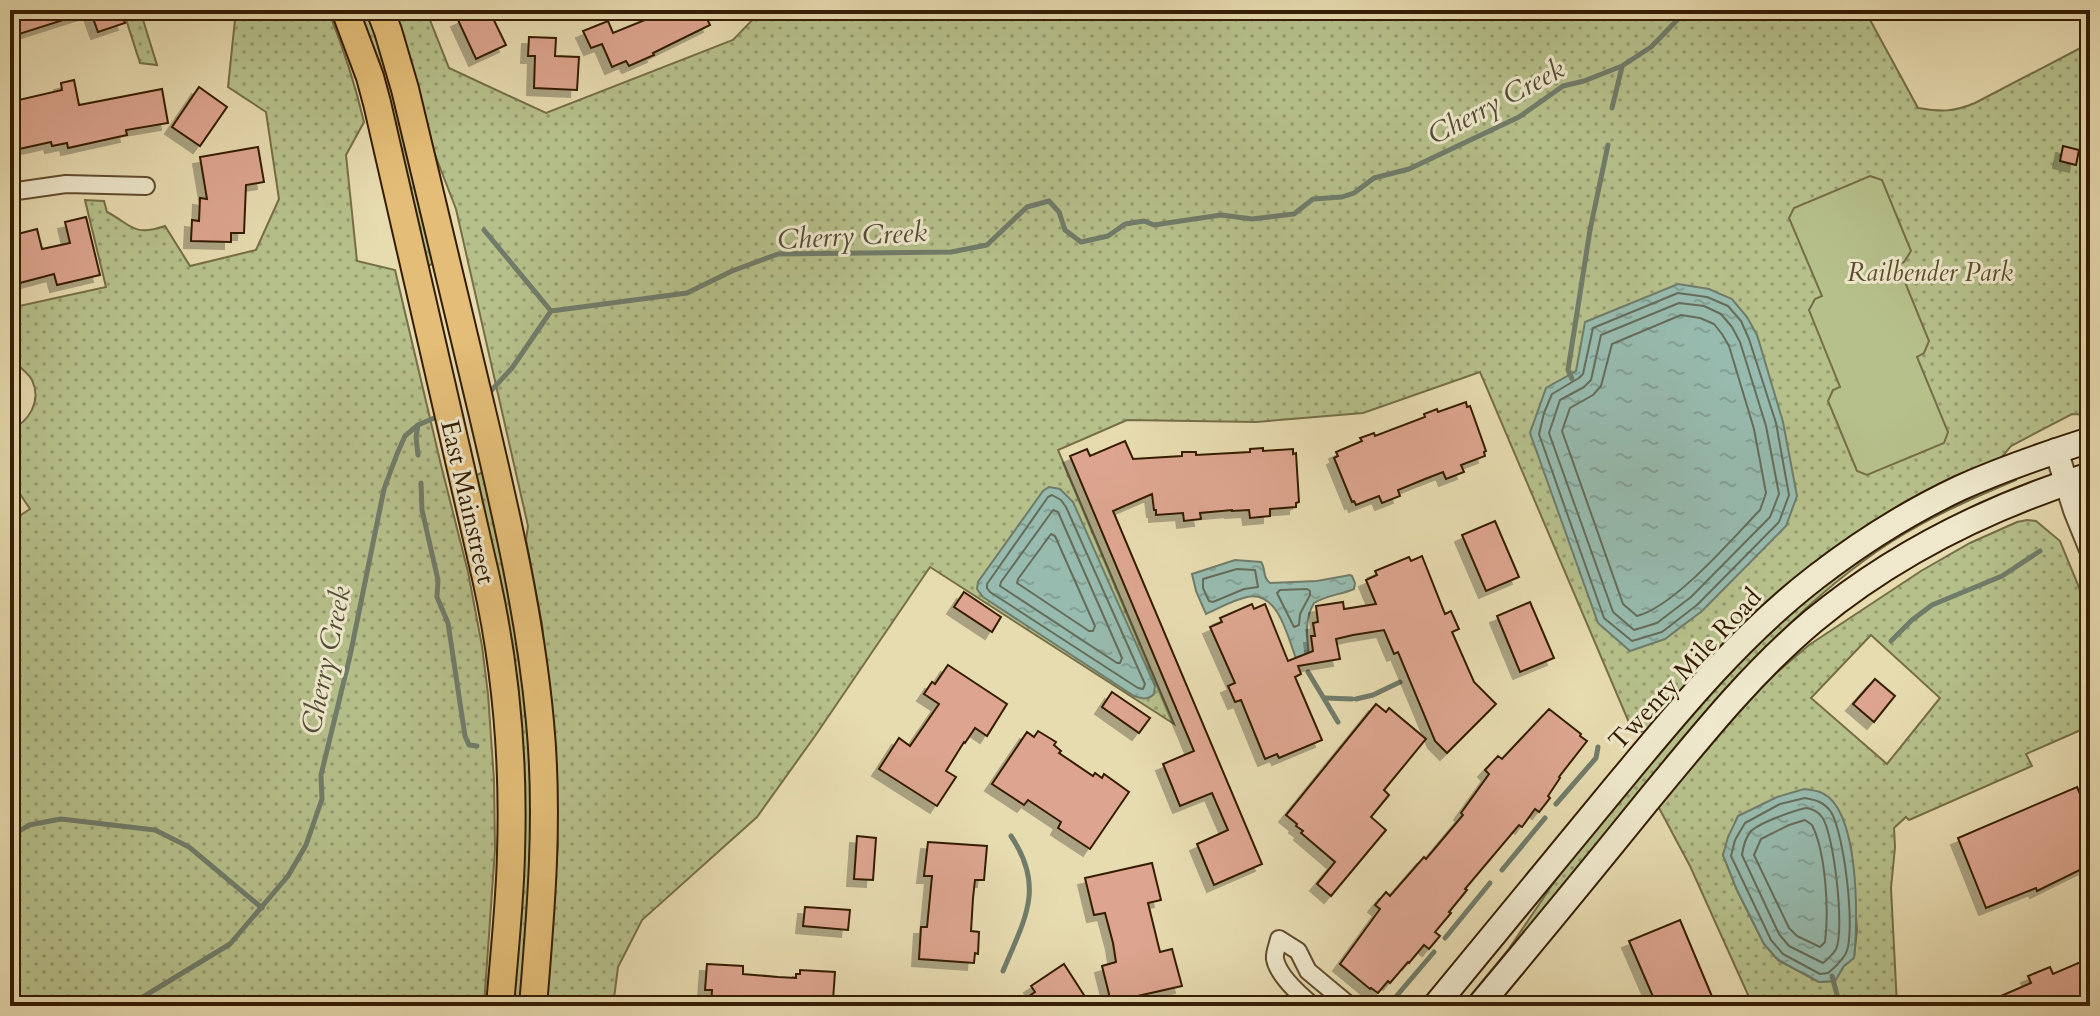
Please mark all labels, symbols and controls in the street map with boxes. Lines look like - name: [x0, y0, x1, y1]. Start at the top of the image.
- water label: Cherry Creek: [1421, 50, 1571, 154]
- water label: Cherry Creek: [776, 213, 928, 259]
- park label: Railbender Park: [1847, 255, 2013, 290]
- street label: East Mainstreet: [432, 417, 504, 587]
- street label: Twenty Mile Road: [1601, 580, 1769, 758]
- water label: Cherry Creek: [292, 583, 360, 737]

